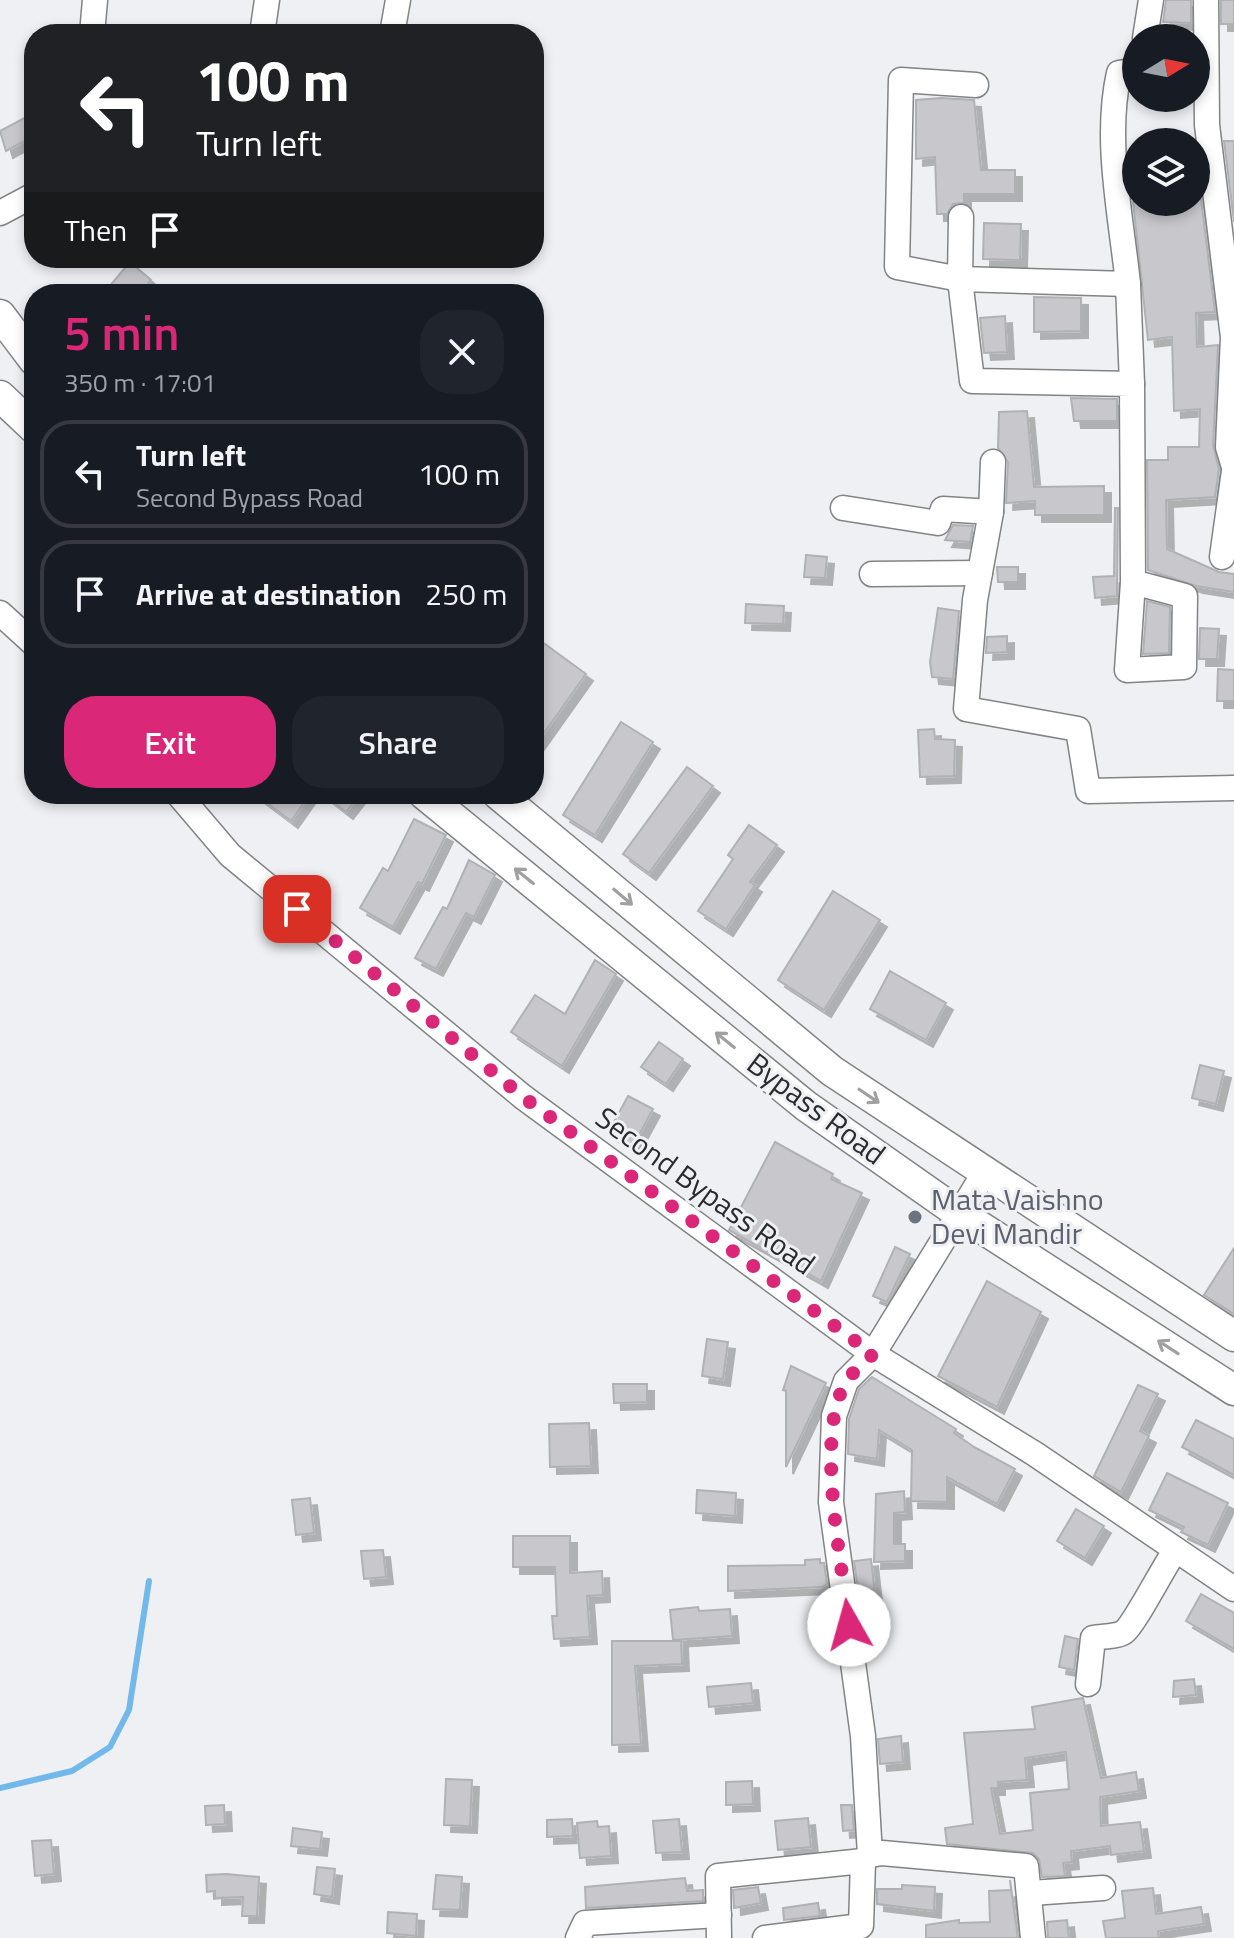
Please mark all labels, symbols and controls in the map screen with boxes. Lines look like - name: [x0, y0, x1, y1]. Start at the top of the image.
- north arrow: [1122, 24, 1210, 112]
- map controls: [1122, 24, 1210, 216]
- text: 100 m: [196, 38, 349, 123]
- icon: left: [64, 56, 168, 160]
- text: Turn left: [196, 115, 322, 170]
- button: layers: [1122, 128, 1210, 216]
- text: Then: [64, 207, 127, 253]
- icon: arrive: [143, 208, 187, 252]
- text: 5 min: [64, 296, 179, 369]
- button: close: [420, 310, 504, 394]
- text: 350 m · 17:01: [64, 363, 216, 402]
- text: Turn left: [136, 432, 246, 478]
- text: 100 m: [418, 451, 500, 497]
- icon: left: [68, 452, 112, 496]
- text: Second Bypass Road: [136, 478, 363, 517]
- text: Arrive at destination: [136, 571, 401, 617]
- text: 250 m: [425, 571, 507, 617]
- icon: arrive: [68, 572, 112, 616]
- button: Exit: [64, 696, 276, 788]
- button: Share: [292, 696, 504, 788]
- one-way arrow: [513, 867, 534, 885]
- pin: [263, 875, 331, 943]
- icon: arrive: [275, 887, 319, 931]
- one-way arrow: [612, 889, 633, 906]
- one-way arrow: [715, 1031, 736, 1049]
- street label: Bypass Road: [738, 1041, 896, 1176]
- one-way arrow: [857, 1087, 879, 1104]
- street label: Second Bypass Road: [586, 1095, 825, 1286]
- place label: Mata Vaishno Devi Mandir: [931, 1176, 1104, 1256]
- marker: Mata Vaishno Devi Mandir: [906, 1208, 924, 1226]
- one-way arrow: [1158, 1339, 1180, 1356]
- position arrow: [807, 1583, 891, 1667]

